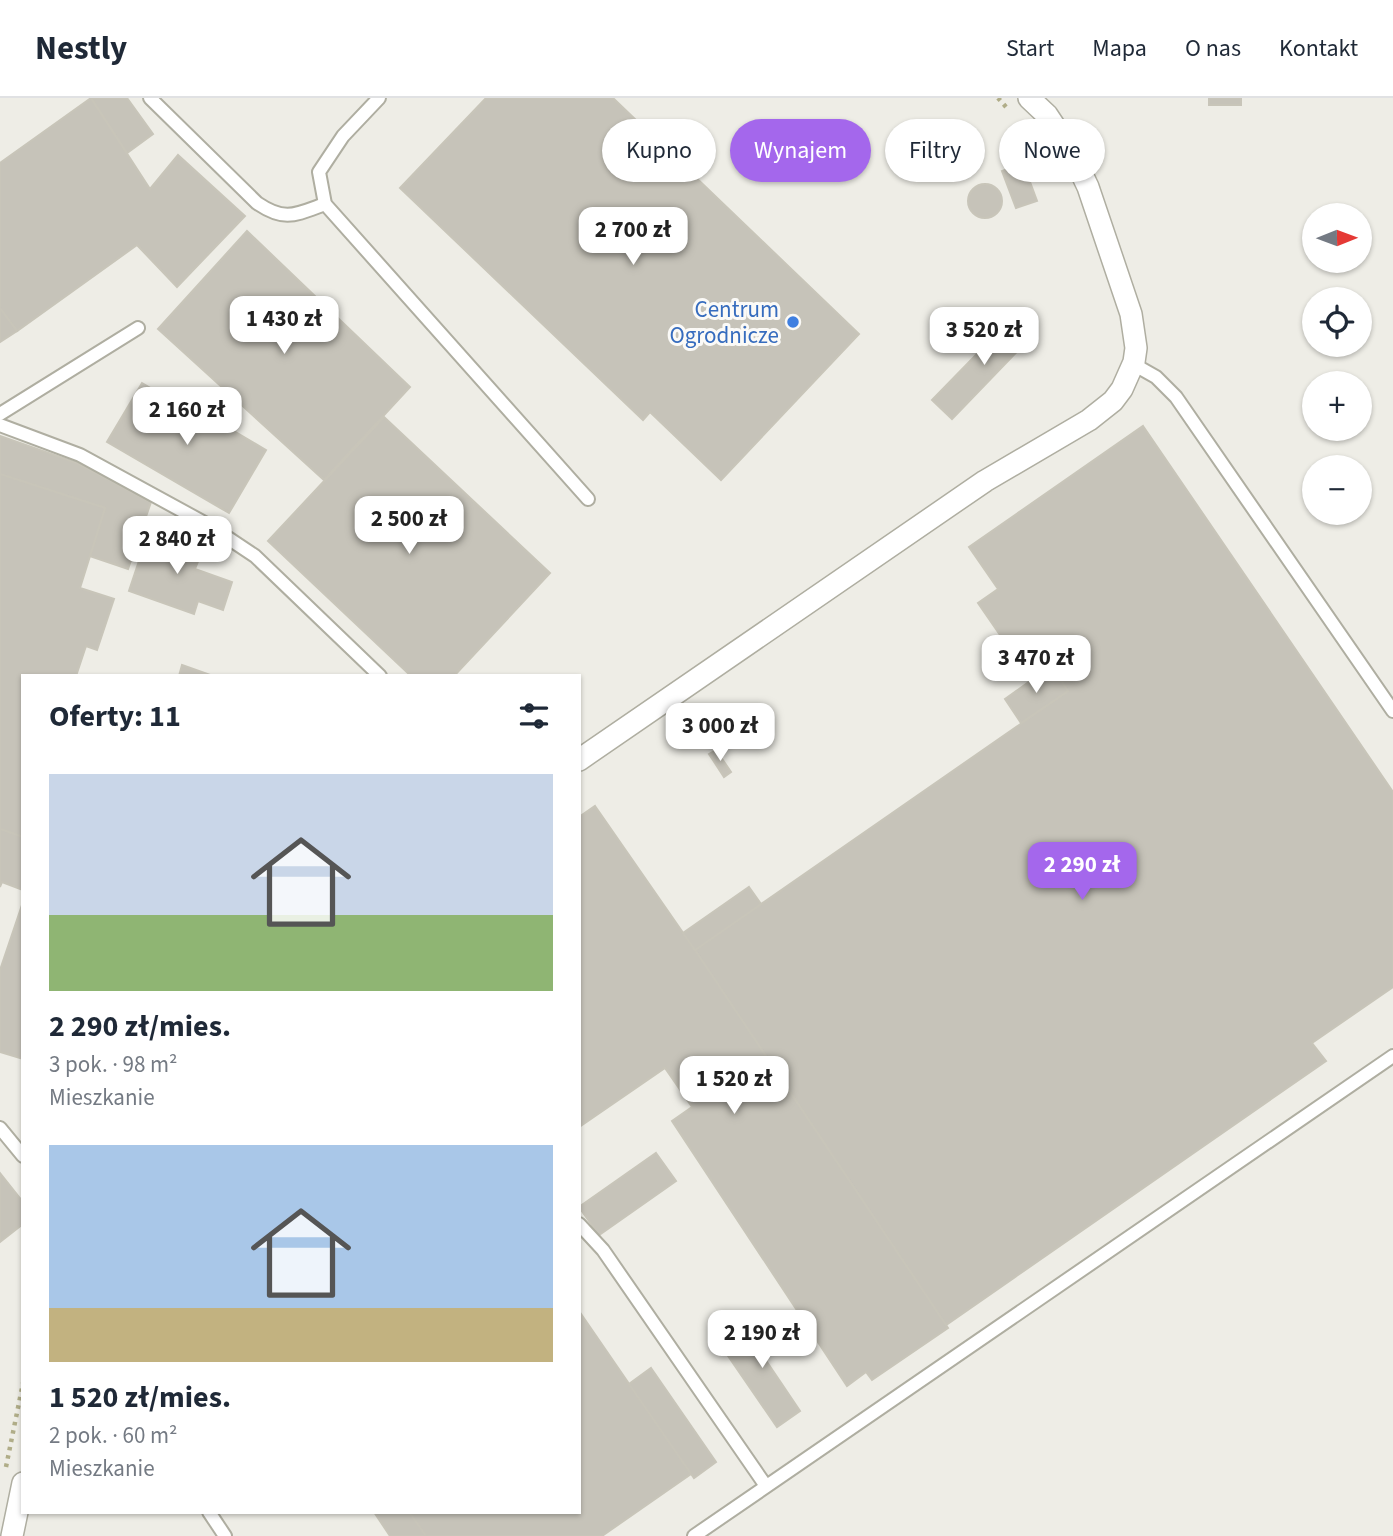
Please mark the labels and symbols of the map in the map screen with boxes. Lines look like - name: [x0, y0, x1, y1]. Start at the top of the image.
- north arrow: [1302, 203, 1372, 273]
- pin: 2 700 zł: [561, 208, 705, 267]
- place label: Centrum Ogrodnicze: [669, 293, 779, 352]
- pin: 1 430 zł: [212, 296, 356, 356]
- pin: 3 520 zł: [912, 308, 1056, 367]
- marker: Centrum Ogrodnicze: [785, 314, 801, 330]
- pin: 2 160 zł: [115, 388, 259, 447]
- pin: 2 500 zł: [337, 496, 481, 556]
- pin: 2 840 zł: [105, 517, 249, 576]
- pin: 3 470 zł: [964, 636, 1108, 695]
- pin: 3 000 zł: [648, 704, 792, 763]
- pin: 2 290 zł: [1010, 842, 1154, 902]
- pin: 1 520 zł: [662, 1056, 806, 1116]
- pin: 2 190 zł: [690, 1310, 834, 1370]

